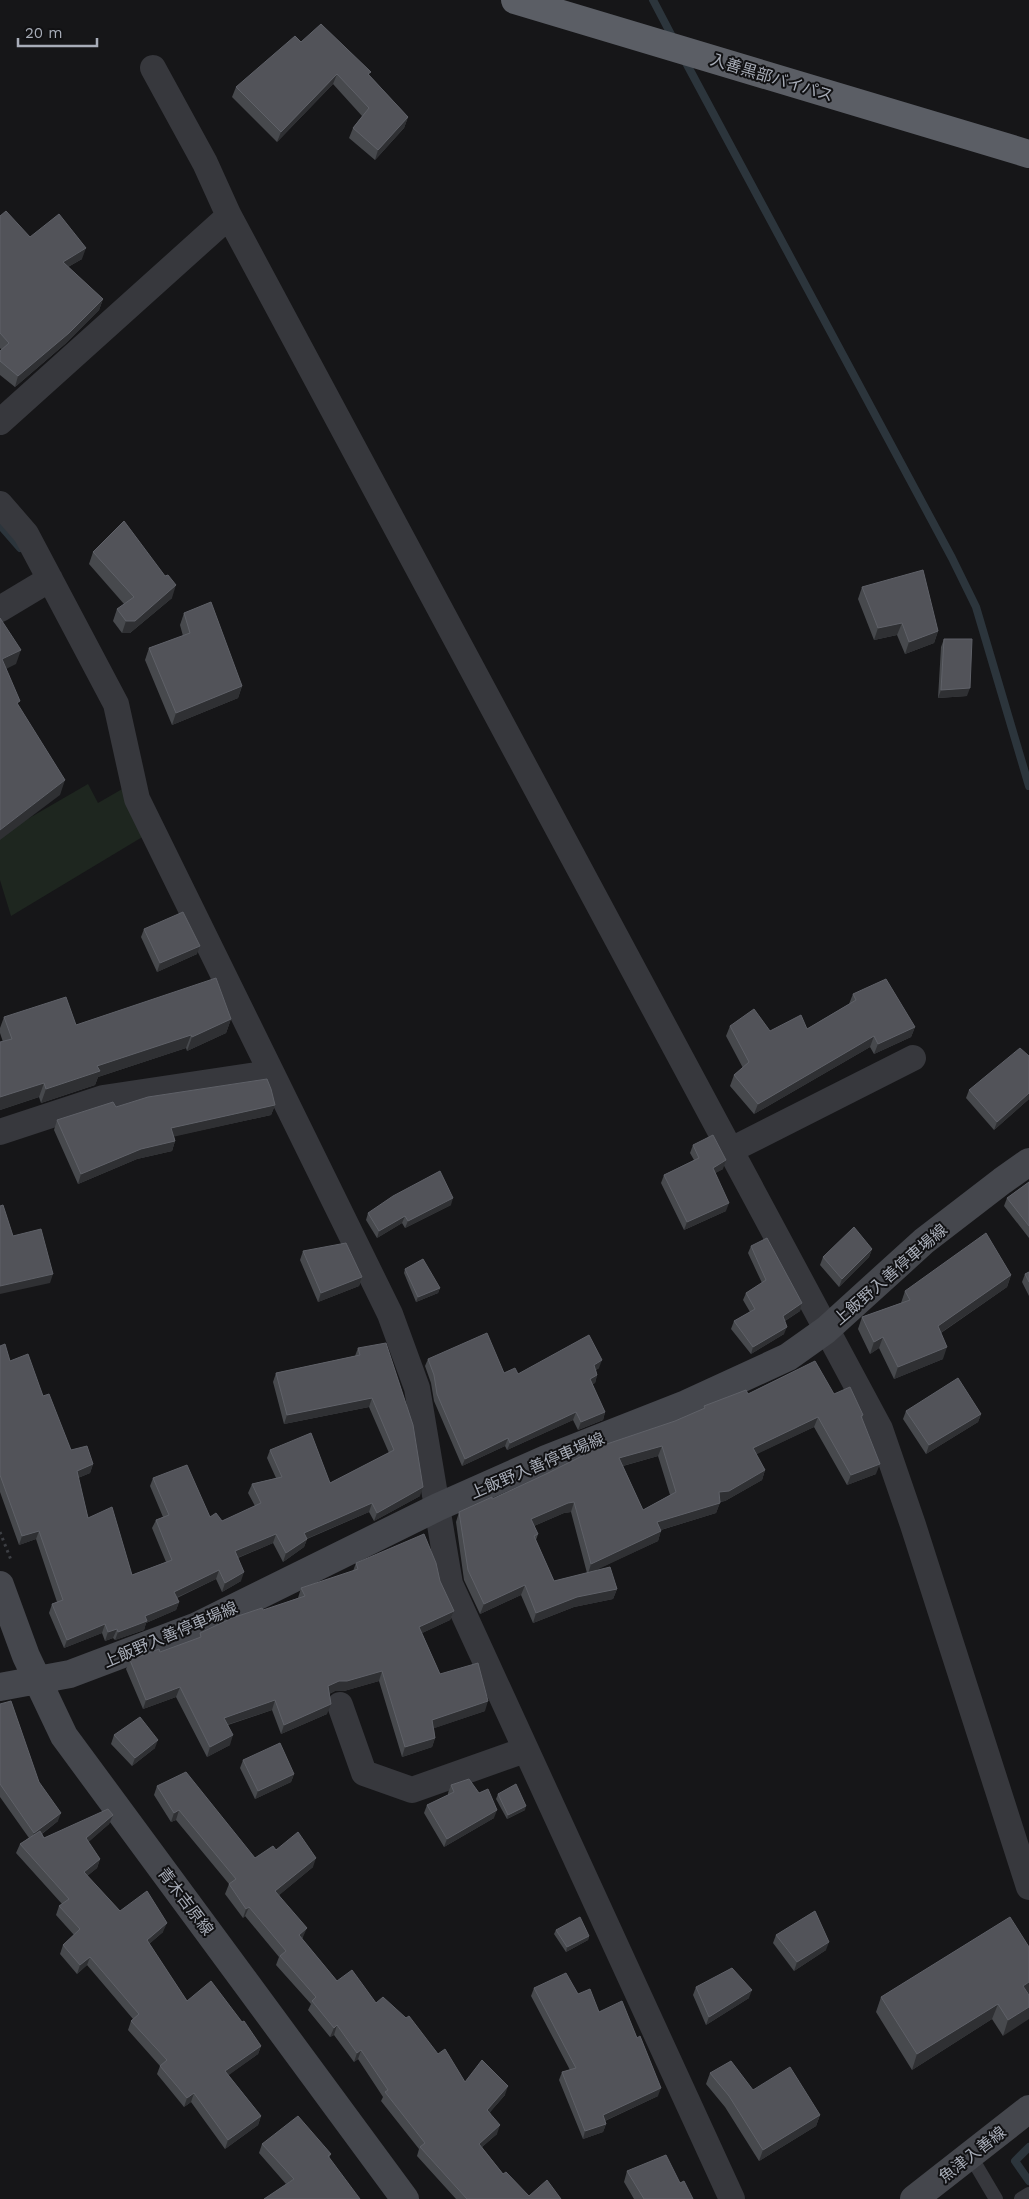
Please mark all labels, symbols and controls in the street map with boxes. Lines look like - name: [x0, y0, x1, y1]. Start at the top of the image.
- scale bar: [18, 15, 96, 47]
- text: 20 m: [25, 24, 63, 42]
- street label: 入善黒部バイパス: [708, 50, 836, 105]
- street label: 上飯野入善停車場線: [830, 1220, 951, 1329]
- street label: 上飯野入善停車場線: [467, 1429, 607, 1502]
- street label: 上飯野入善停車場線: [100, 1598, 240, 1671]
- street label: 青木吉原線: [154, 1864, 217, 1939]
- street label: 魚津入善線: [935, 2122, 1010, 2187]

